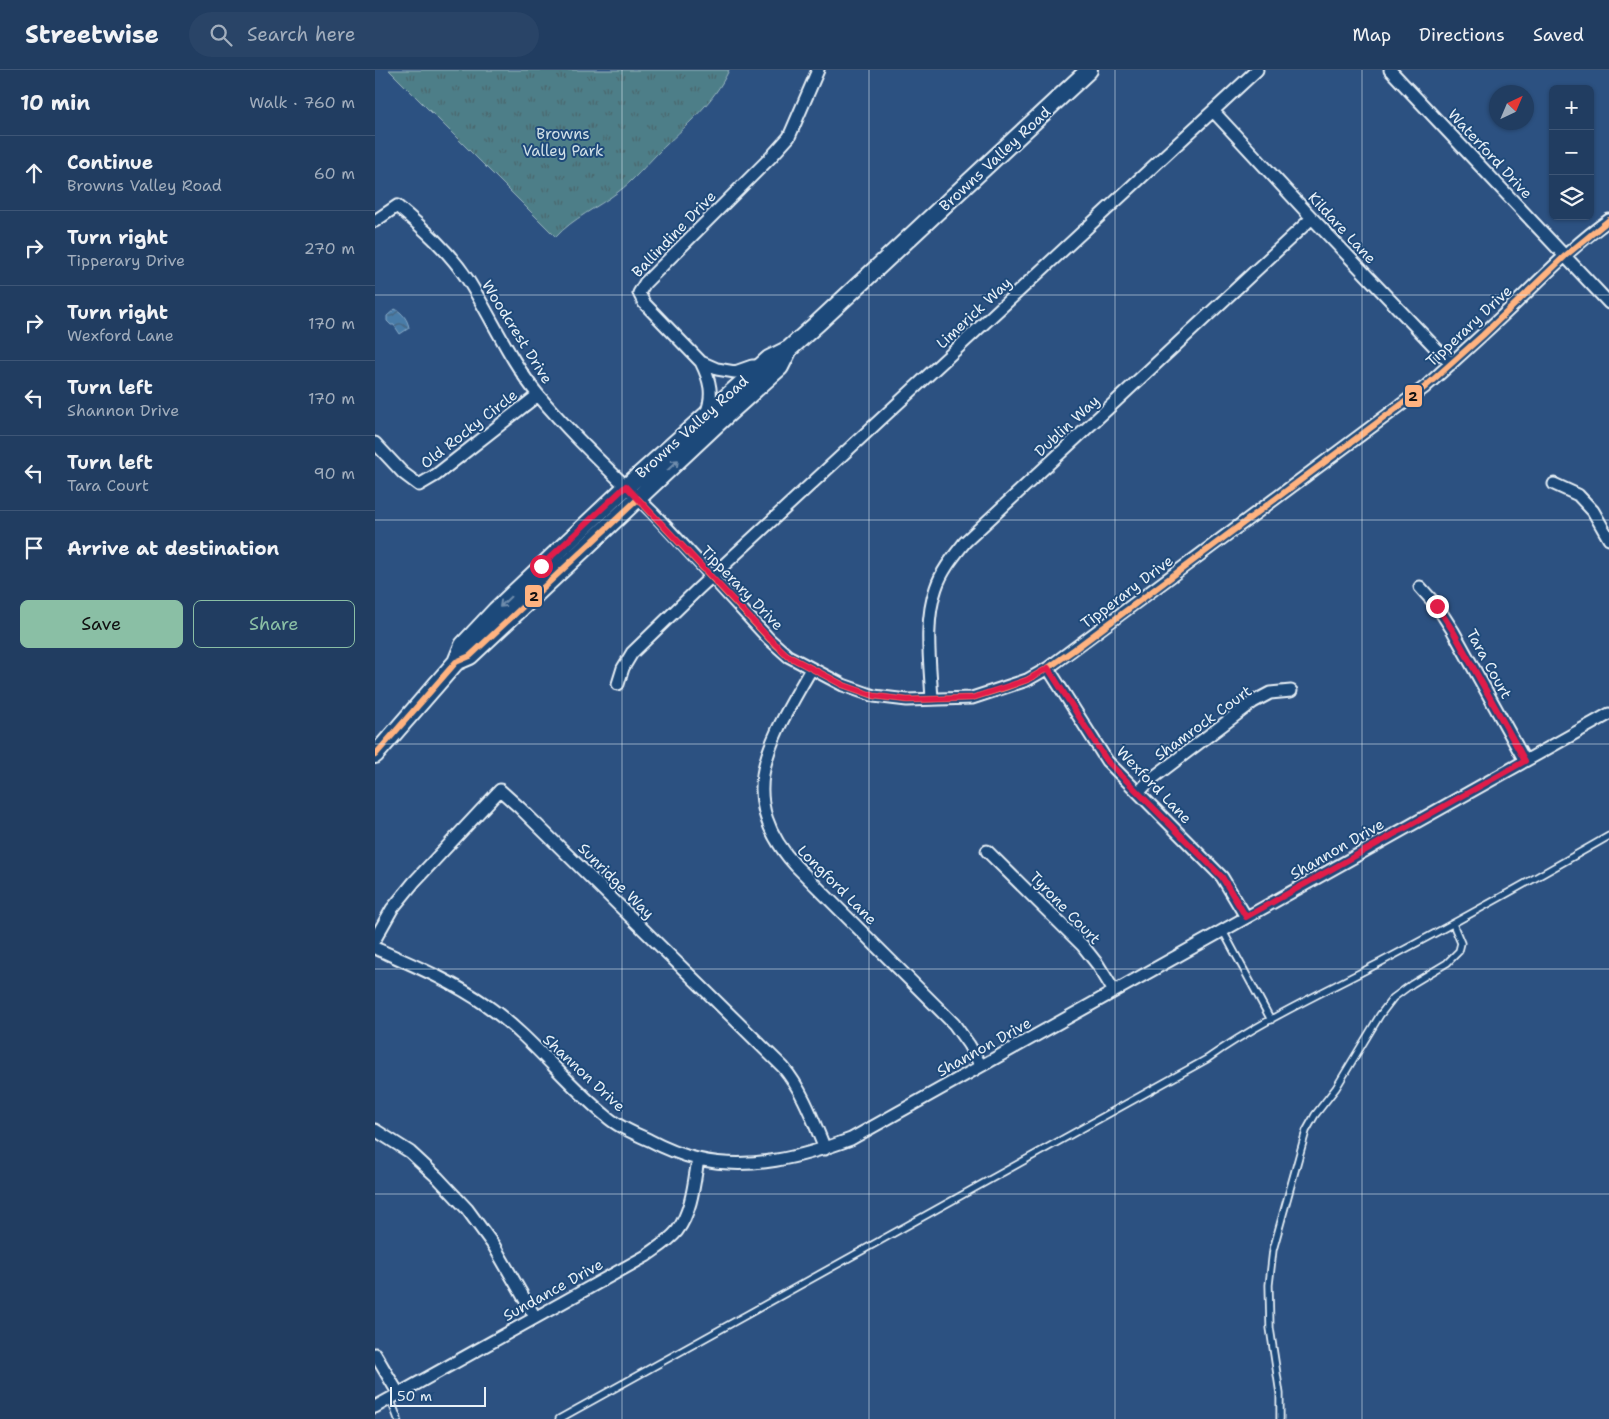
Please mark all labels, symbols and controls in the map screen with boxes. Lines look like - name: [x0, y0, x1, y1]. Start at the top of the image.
- search box: [189, 12, 539, 57]
- text: Streetwise: [25, 19, 159, 51]
- icon: search: [207, 21, 235, 49]
- text: Search here: [247, 22, 356, 47]
- text: Map: [1353, 23, 1391, 47]
- text: Directions: [1419, 23, 1505, 47]
- text: Saved: [1533, 23, 1584, 47]
- north arrow: [1489, 85, 1534, 130]
- map controls: [1549, 85, 1594, 220]
- button: +: [1549, 85, 1594, 130]
- text: 10 min: [20, 89, 90, 117]
- text: Walk · 760 m: [249, 92, 355, 113]
- street label: Browns Valley Road: [935, 102, 1055, 216]
- street label: Waterford Drive: [1443, 105, 1537, 203]
- park label: Browns Valley Park: [522, 124, 604, 161]
- button: −: [1549, 130, 1594, 175]
- text: Continue: [67, 150, 153, 175]
- icon: ahead: [20, 159, 48, 187]
- text: 60 m: [314, 163, 355, 184]
- text: Browns Valley Road: [67, 175, 222, 196]
- button: layers: [1549, 175, 1594, 220]
- street label: Ballindine Drive: [628, 186, 720, 282]
- street label: Kildare Lane: [1304, 188, 1380, 268]
- text: Turn right: [67, 225, 168, 250]
- icon: right: [20, 234, 48, 262]
- text: 270 m: [304, 238, 355, 259]
- text: Tipperary Drive: [67, 250, 185, 271]
- street label: Limerick Way: [932, 273, 1016, 353]
- street label: Woodcrest Drive: [477, 276, 557, 388]
- street label: Tipperary Drive: [1422, 281, 1516, 371]
- text: Turn right: [67, 300, 168, 325]
- icon: right: [20, 309, 48, 337]
- text: 170 m: [308, 313, 355, 334]
- text: Wexford Lane: [67, 325, 174, 346]
- street label: Browns Valley Road: [631, 371, 753, 483]
- text: Turn left: [67, 375, 153, 400]
- icon: left: [20, 384, 48, 412]
- line badge: 2: [1404, 384, 1423, 408]
- street label: Old Rocky Circle: [416, 385, 522, 473]
- text: 2: [1408, 387, 1418, 405]
- text: 170 m: [308, 388, 355, 409]
- street label: Dublin Way: [1030, 391, 1104, 461]
- text: Shannon Drive: [67, 400, 179, 421]
- text: Turn left: [67, 450, 153, 475]
- icon: left: [20, 459, 48, 487]
- one-way arrow: [667, 459, 680, 471]
- text: 90 m: [314, 463, 355, 484]
- text: Tara Court: [67, 475, 149, 496]
- icon: arrive: [20, 534, 48, 562]
- text: Arrive at destination: [67, 536, 279, 561]
- street label: Tipperary Drive: [696, 541, 788, 635]
- street label: Tipperary Drive: [1077, 551, 1177, 633]
- route start: [530, 555, 553, 578]
- line badge: 2: [524, 584, 543, 608]
- text: 2: [529, 587, 539, 605]
- route end: [1426, 595, 1449, 618]
- one-way arrow: [498, 596, 511, 608]
- button: Save: [20, 600, 183, 648]
- button: Share: [193, 600, 355, 648]
- street label: Tara Court: [1462, 626, 1516, 702]
- street label: Shamrock Court: [1150, 681, 1256, 765]
- street label: Wexford Lane: [1112, 742, 1196, 828]
- street label: Shannon Drive: [1286, 814, 1388, 884]
- street label: Sunridge Way: [574, 839, 658, 923]
- street label: Longford Lane: [793, 841, 881, 929]
- street label: Tyrone Court: [1025, 867, 1105, 949]
- street label: Shannon Drive: [933, 1013, 1035, 1081]
- street label: Shannon Drive: [539, 1030, 629, 1116]
- street label: Sundance Drive: [499, 1254, 607, 1326]
- scale bar: [390, 1384, 486, 1407]
- text: 50 m: [397, 1387, 432, 1405]

